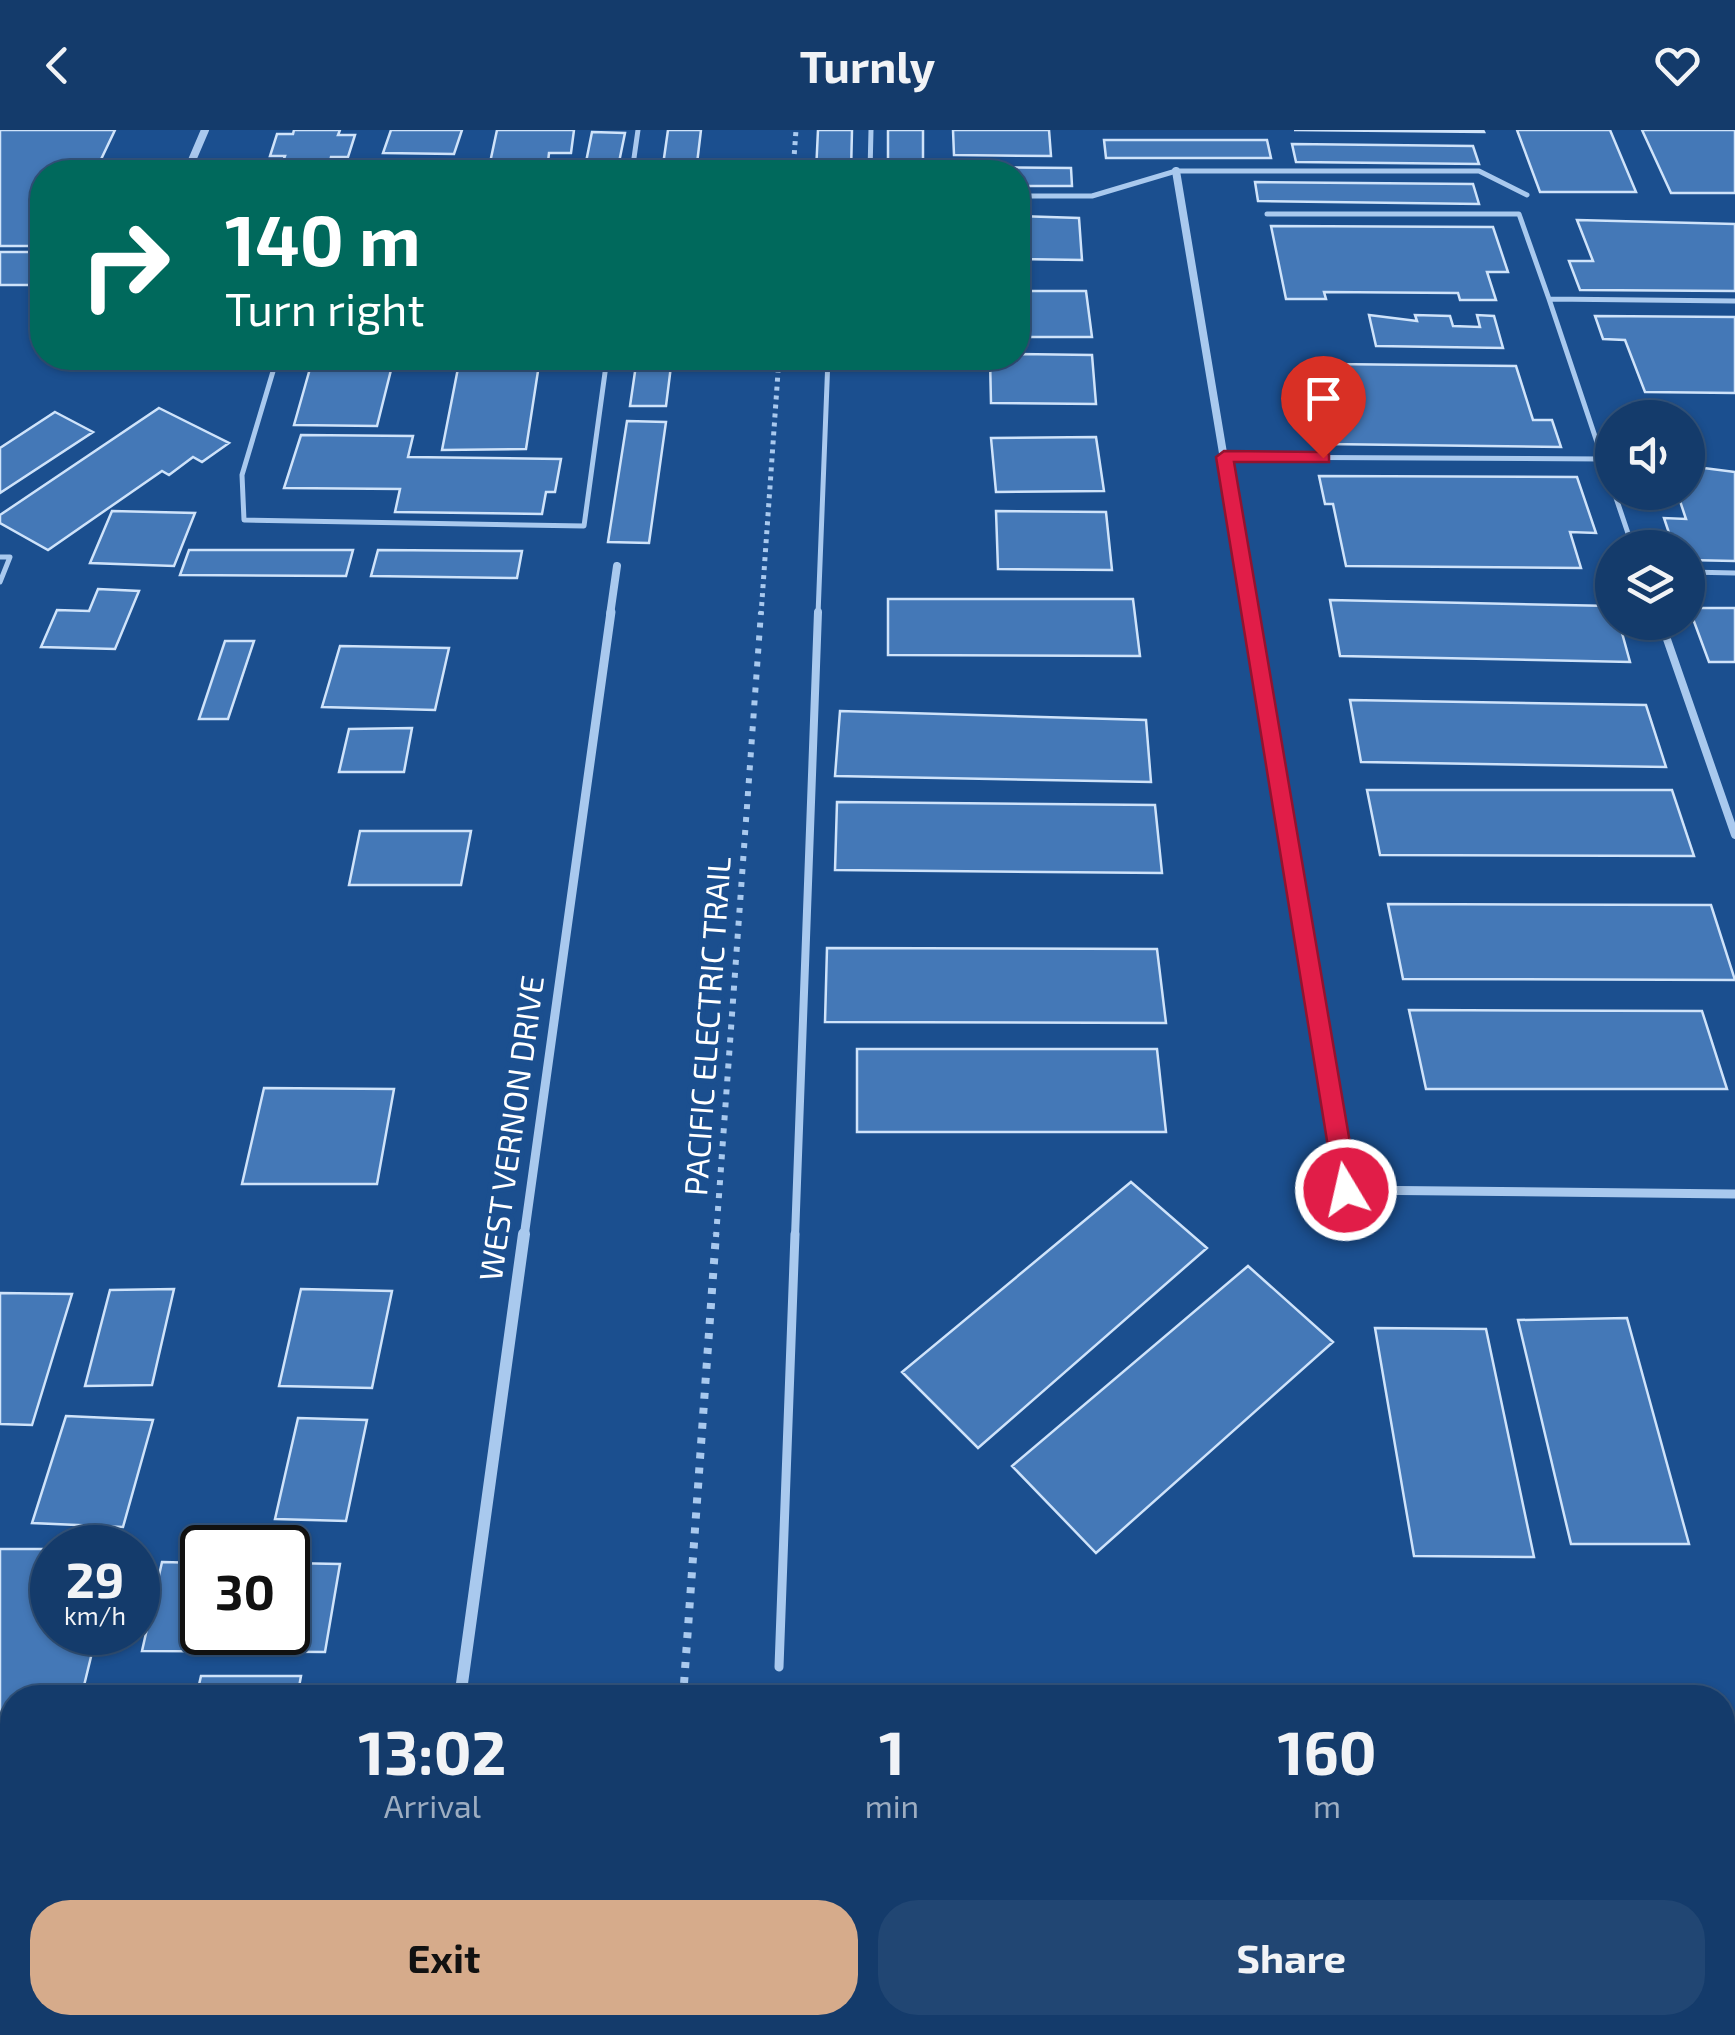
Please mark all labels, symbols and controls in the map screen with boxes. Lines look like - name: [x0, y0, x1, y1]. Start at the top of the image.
- icon: back: [30, 38, 85, 93]
- text: Turnly: [800, 38, 935, 92]
- icon: heart: [1650, 38, 1705, 93]
- text: 140 m: [225, 196, 421, 280]
- icon: right: [60, 200, 190, 330]
- text: Turn right: [225, 281, 425, 335]
- pin: [1281, 356, 1366, 459]
- icon: arrive: [1296, 371, 1351, 426]
- map controls: [1595, 400, 1705, 640]
- button: sound: [1595, 400, 1705, 510]
- button: layers: [1595, 530, 1705, 640]
- street label: PACIFIC ELECTRIC TRAIL: [675, 855, 737, 1197]
- street label: WEST VERNON DRIVE: [470, 973, 550, 1283]
- position arrow: [1294, 1138, 1398, 1242]
- speed limit sign: 30: [180, 1525, 310, 1655]
- text: 29: [66, 1548, 124, 1608]
- text: km/h: [64, 1600, 126, 1630]
- text: 13:02: [358, 1715, 506, 1787]
- text: 1: [879, 1715, 905, 1787]
- text: 160: [1278, 1715, 1377, 1787]
- text: Arrival: [384, 1786, 481, 1824]
- text: min: [865, 1786, 919, 1824]
- text: m: [1313, 1786, 1341, 1824]
- button: Exit: [30, 1900, 858, 2015]
- button: Share: [878, 1900, 1705, 2015]

